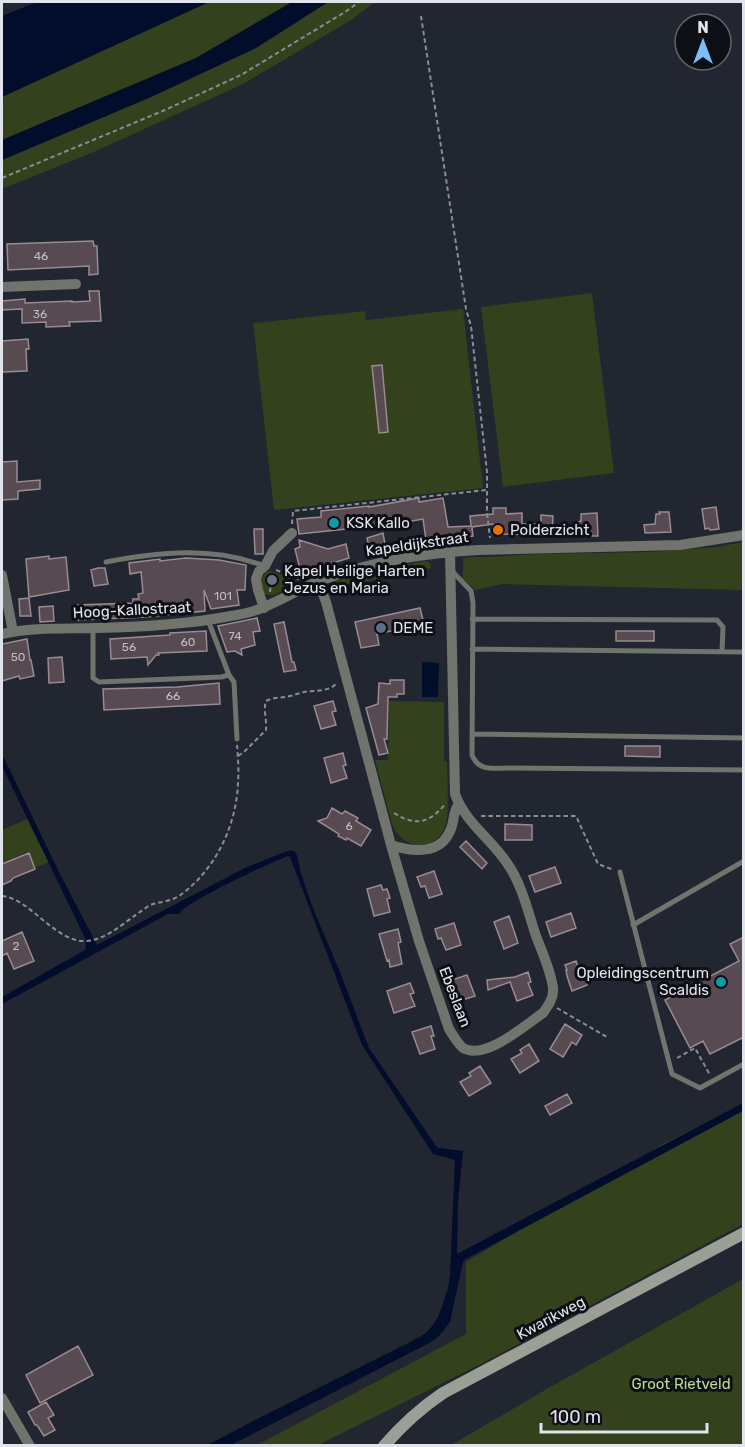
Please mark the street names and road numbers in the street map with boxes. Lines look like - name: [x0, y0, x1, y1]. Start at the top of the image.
- street label: Kapeldijkstraat: [364, 528, 470, 560]
- street label: Hoog-Kallostraat: [72, 598, 192, 622]
- street label: Ebeslaan: [435, 964, 475, 1030]
- street label: Kwarikweg: [514, 1293, 588, 1343]

